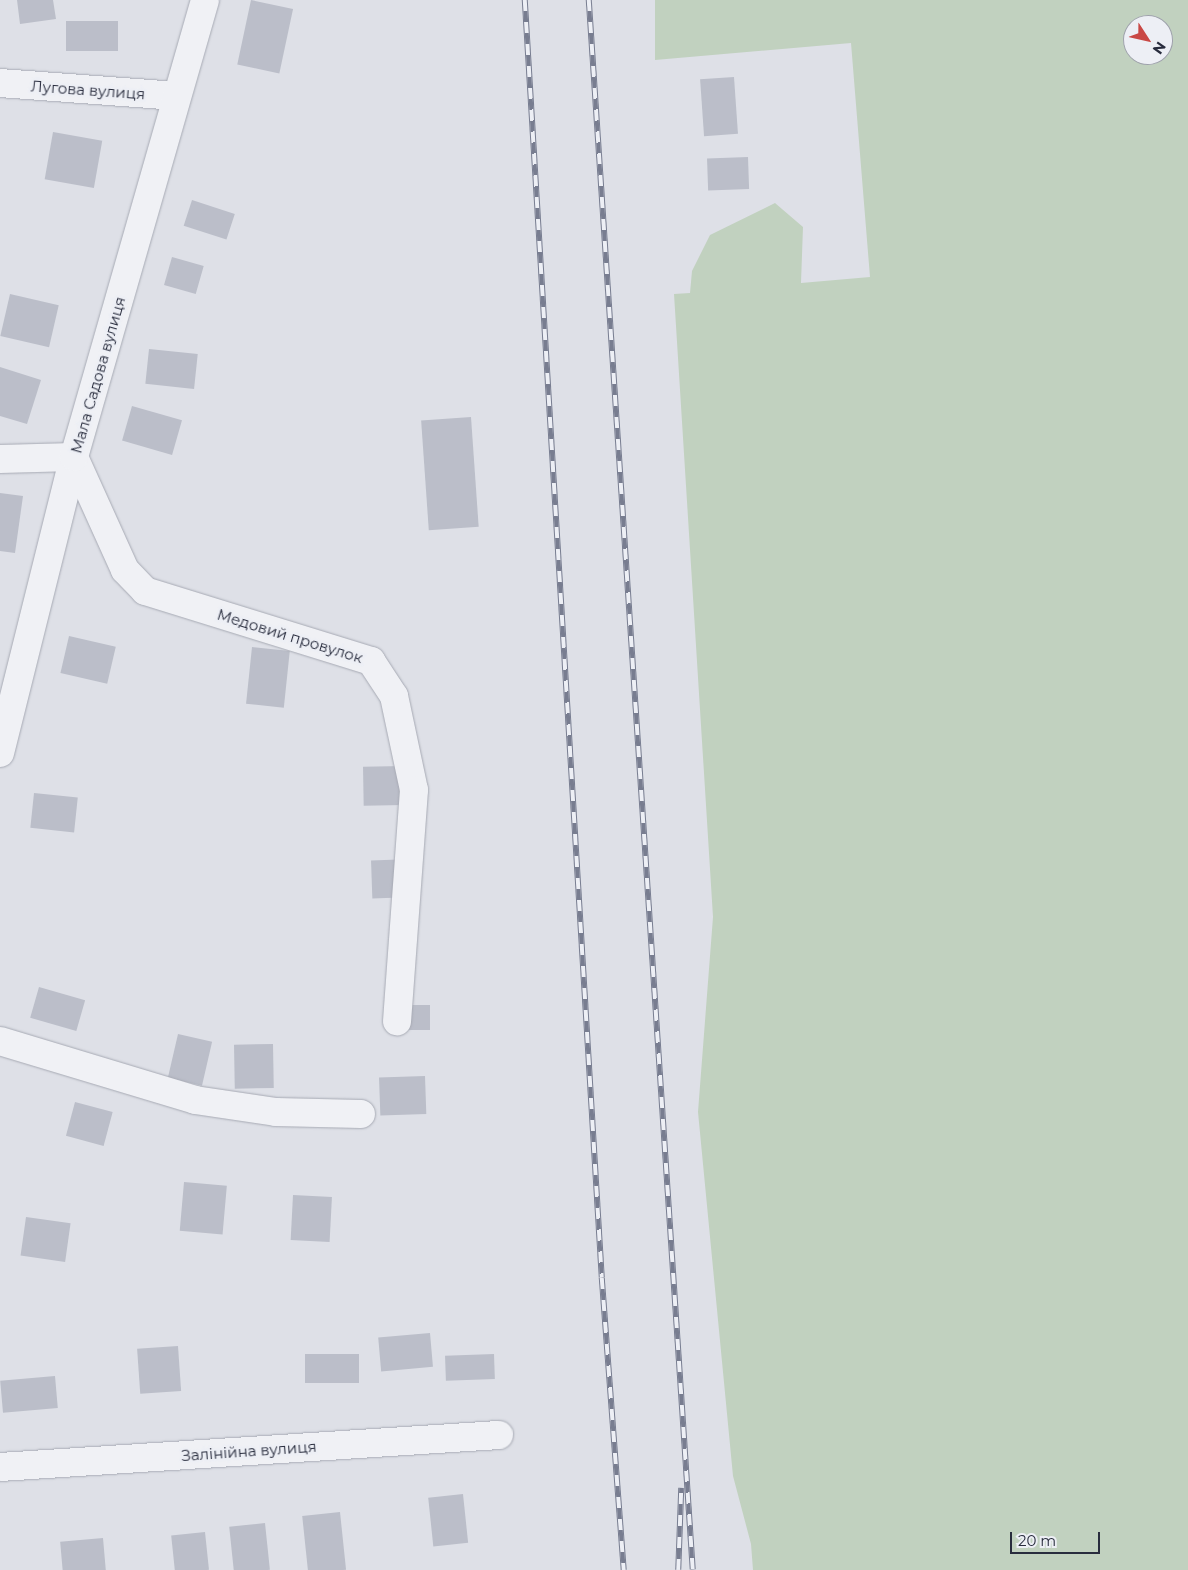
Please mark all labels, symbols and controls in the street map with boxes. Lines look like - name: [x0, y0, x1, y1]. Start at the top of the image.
- north arrow: [1123, 15, 1173, 65]
- text: N: [1149, 38, 1170, 58]
- street label: Лугова вулиця: [30, 77, 146, 103]
- street label: Мала Садова вулиця: [67, 295, 129, 455]
- street label: Медовий провулок: [215, 605, 365, 667]
- street label: Залінійна вулиця: [181, 1437, 317, 1465]
- scale bar: [1013, 1522, 1103, 1554]
- text: 20 m: [1018, 1531, 1056, 1550]

